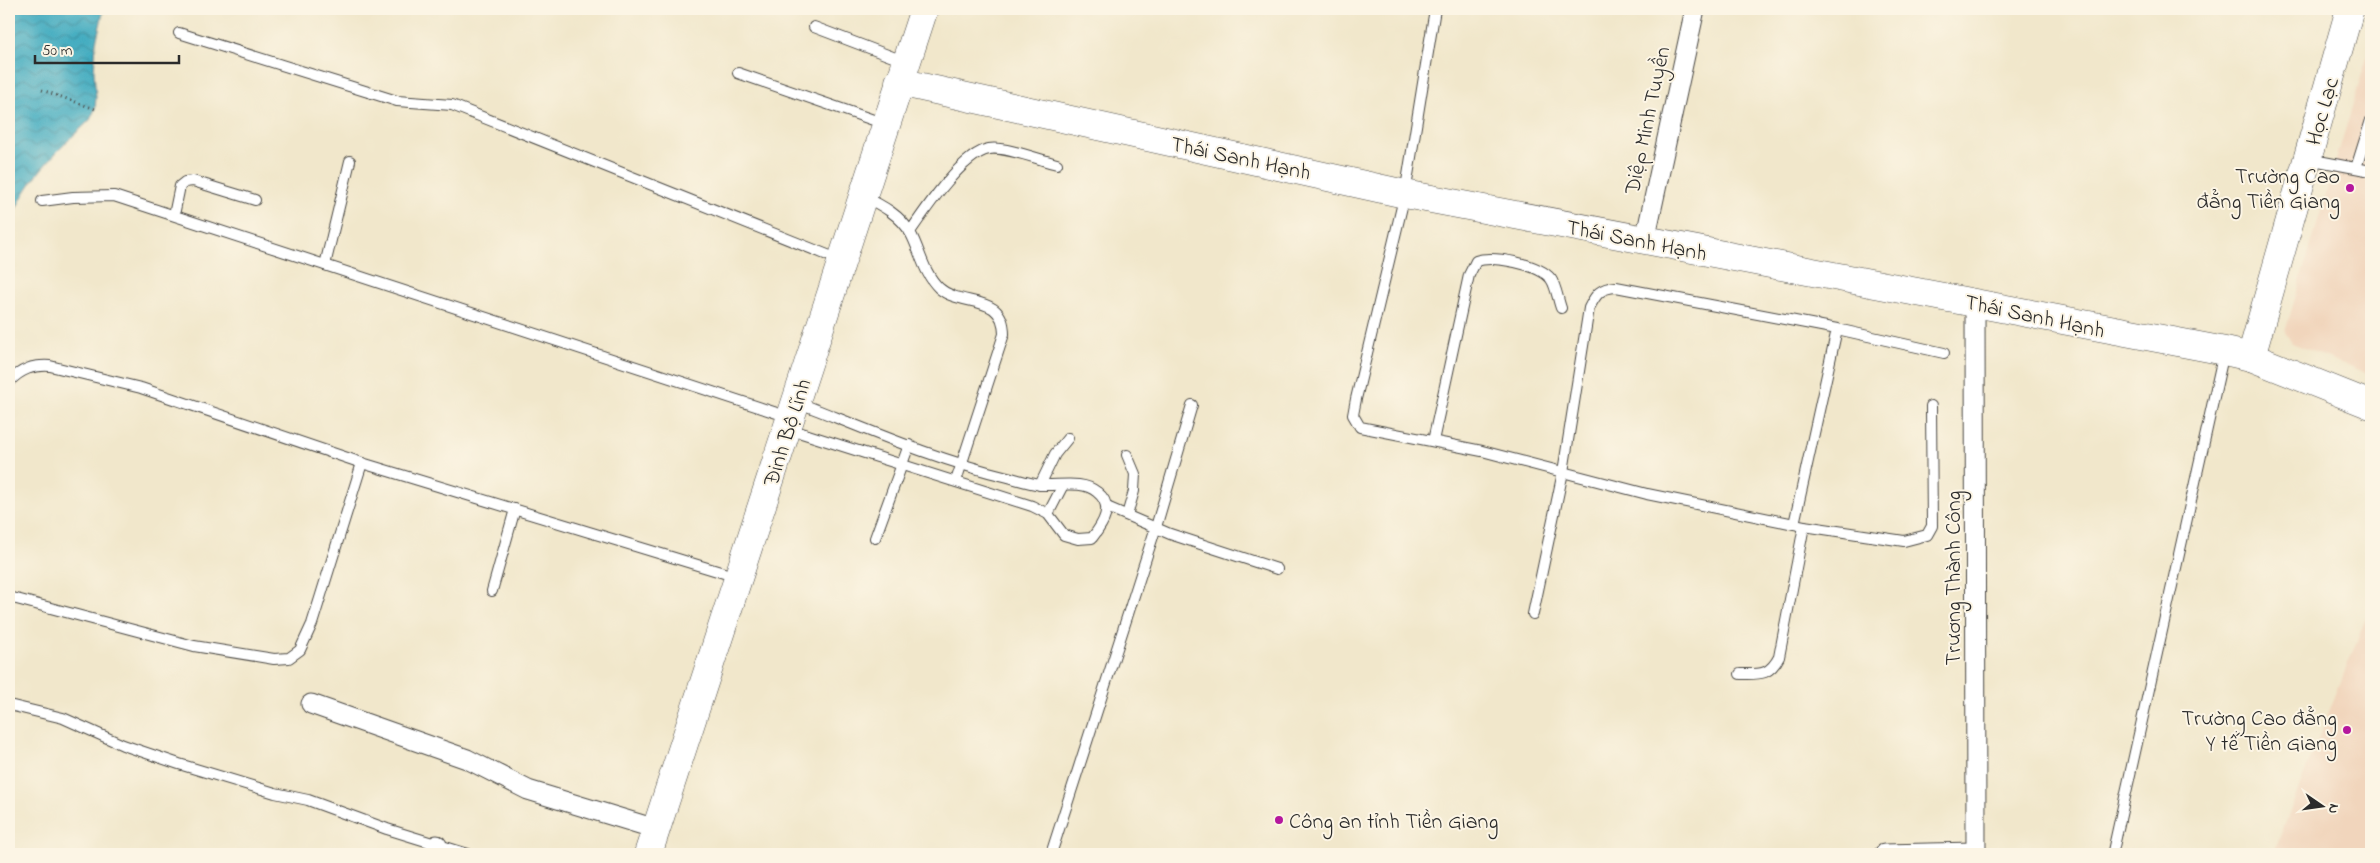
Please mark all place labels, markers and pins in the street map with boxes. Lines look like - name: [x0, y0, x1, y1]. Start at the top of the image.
- place label: Trường Cao đẳng Tiền Giang: [2196, 162, 2340, 220]
- marker: Trường Cao đẳng Tiền Giang: [2344, 182, 2356, 194]
- place label: Trường Cao đẳng Y tế Tiền Giang: [2181, 704, 2337, 762]
- marker: Trường Cao đẳng Y tế Tiền Giang: [2341, 724, 2353, 736]
- place label: Công an tỉnh Tiền Giang: [1289, 807, 1498, 840]
- marker: Công an tỉnh Tiền Giang: [1273, 814, 1285, 826]

